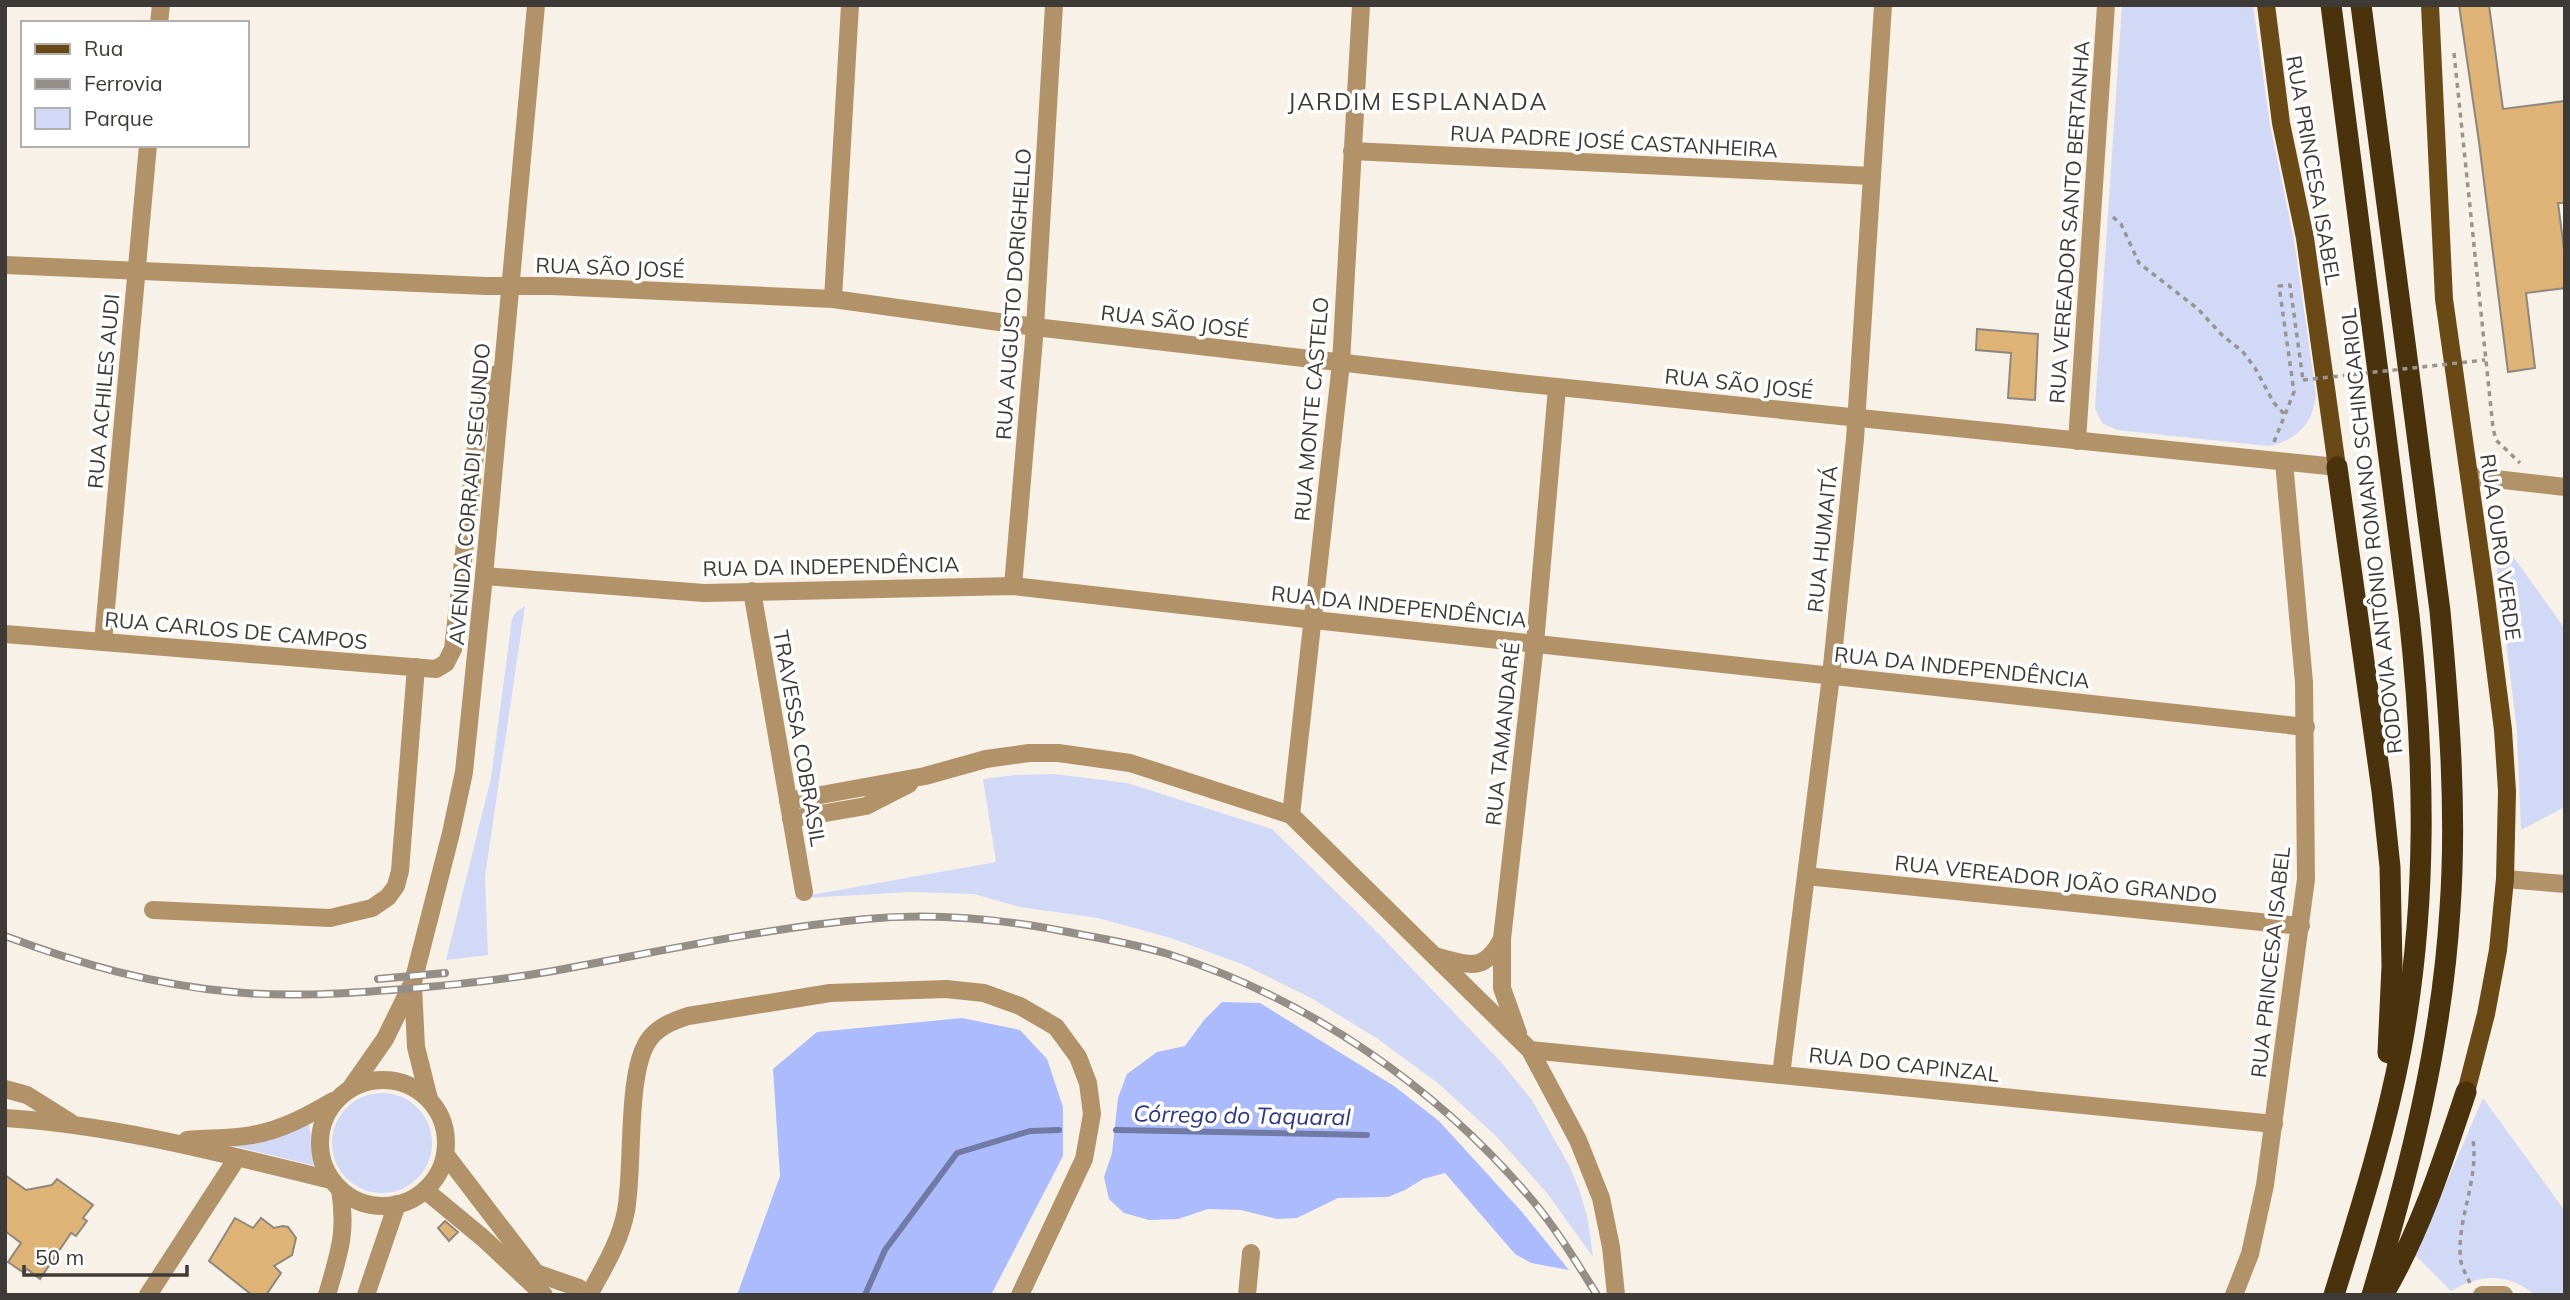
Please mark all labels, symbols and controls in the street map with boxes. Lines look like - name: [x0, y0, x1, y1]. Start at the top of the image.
- legend: [21, 21, 248, 147]
- text: Rua: [84, 35, 123, 61]
- street label: RUA VEREADOR SANTO BERTANHA: [2043, 39, 2095, 404]
- street label: RUA PRINCESA ISABEL: [2281, 53, 2347, 287]
- text: Ferrovia: [84, 70, 163, 96]
- district label: JARDIM ESPLANADA: [1288, 87, 1548, 116]
- text: Parque: [84, 105, 153, 131]
- street label: RUA PADRE JOSÉ CASTANHEIRA: [1449, 119, 1779, 163]
- street label: RUA AUGUSTO DORIGHELLO: [990, 147, 1036, 441]
- street label: RUA SÃO JOSÉ: [535, 251, 685, 283]
- street label: RUA ACHILES AUDI: [82, 292, 124, 490]
- street label: RUA MONTE CASTELO: [1288, 296, 1334, 522]
- street label: RUA SÃO JOSÉ: [1099, 299, 1251, 343]
- street label: RODOVIA ANTÔNIO ROMANO SCHINCARIOL: [2335, 306, 2407, 755]
- street label: AVENIDA CORRADI SEGUNDO: [443, 342, 495, 646]
- street label: RUA SÃO JOSÉ: [1663, 362, 1815, 404]
- street label: RUA OURO VERDE: [2475, 452, 2527, 642]
- street label: RUA HUMAITÁ: [1801, 464, 1843, 614]
- street label: RUA DA INDEPENDÊNCIA: [702, 551, 960, 581]
- street label: RUA DA INDEPENDÊNCIA: [1270, 580, 1529, 632]
- street label: RUA CARLOS DE CAMPOS: [103, 606, 369, 654]
- street label: TRAVESSA COBRASIL: [768, 628, 832, 849]
- street label: RUA TAMANDARÉ: [1479, 641, 1525, 827]
- street label: RUA DA INDEPENDÊNCIA: [1833, 641, 2092, 693]
- street label: RUA PRINCESA ISABEL: [2245, 845, 2295, 1079]
- street label: RUA VEREADOR JOÃO GRANDO: [1894, 849, 2218, 909]
- street label: RUA DO CAPINZAL: [1807, 1041, 2001, 1087]
- water label: Córrego do Taquaral: [1133, 1099, 1351, 1131]
- scale bar: [24, 1234, 187, 1278]
- text: 50 m: [35, 1244, 84, 1270]

